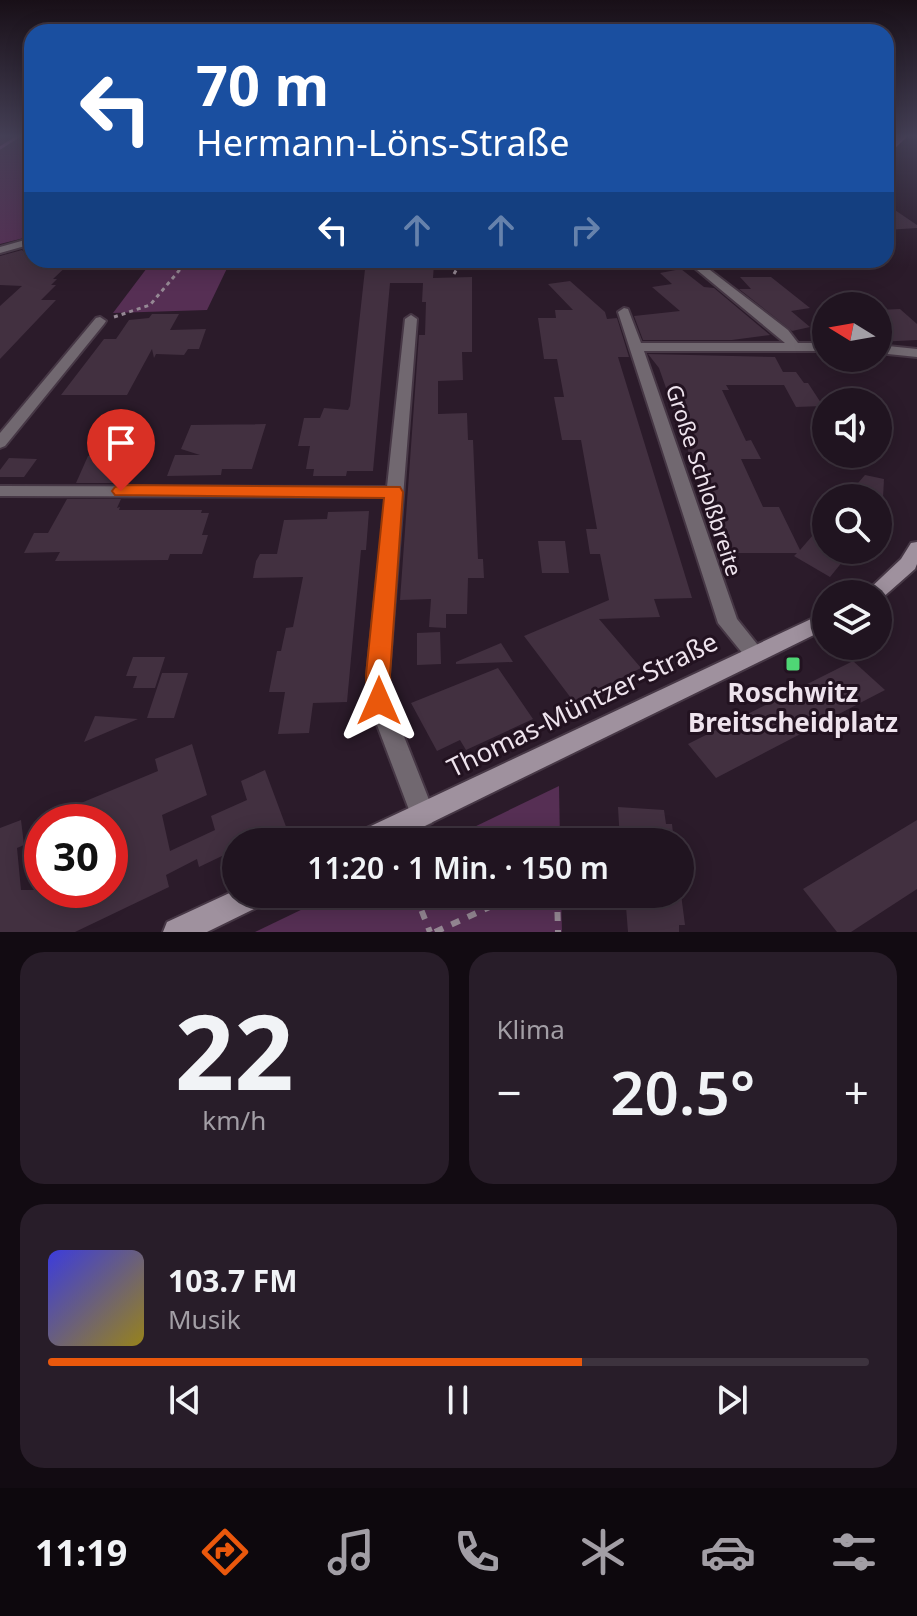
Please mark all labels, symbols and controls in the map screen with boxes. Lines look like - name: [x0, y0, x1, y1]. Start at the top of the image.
- text: 70 m: [196, 46, 329, 122]
- icon: left: [64, 56, 168, 160]
- text: Hermann-Löns-Straße: [196, 118, 570, 167]
- icon: left: [311, 208, 355, 252]
- icon: ahead: [395, 208, 439, 252]
- icon: ahead: [479, 208, 523, 252]
- icon: right: [563, 208, 607, 252]
- north arrow: [812, 292, 892, 372]
- map controls: [812, 292, 892, 660]
- street label: Große Schloßbreite: [660, 380, 750, 580]
- button: sound: [812, 388, 892, 468]
- pin: [87, 409, 155, 491]
- icon: arrive: [99, 421, 143, 465]
- button: search: [812, 484, 892, 564]
- button: layers: [812, 580, 892, 660]
- street label: Thomas-Müntzer-Straße: [441, 623, 723, 785]
- marker: Roschwitz Breitscheidplatz: [784, 655, 802, 673]
- position arrow: [337, 659, 421, 743]
- place label: Roschwitz Breitscheidplatz: [688, 674, 898, 740]
- speed limit sign: 30: [24, 804, 128, 908]
- text: 11:20 · 1 Min. · 150 m: [307, 847, 609, 888]
- text: 22: [175, 979, 294, 1120]
- text: Klima: [497, 1011, 565, 1047]
- text: 20.5°: [610, 1051, 755, 1133]
- text: −: [497, 1062, 522, 1122]
- text: +: [844, 1062, 869, 1122]
- text: km/h: [202, 1102, 266, 1138]
- text: 103.7 FM: [168, 1260, 298, 1301]
- text: Musik: [168, 1301, 241, 1337]
- icon: previous: [163, 1378, 207, 1422]
- icon: pause: [436, 1378, 480, 1422]
- icon: next: [710, 1378, 754, 1422]
- icon: directions: [197, 1524, 253, 1580]
- icon: music: [323, 1524, 379, 1580]
- icon: phone: [449, 1524, 505, 1580]
- icon: climate: [575, 1524, 631, 1580]
- icon: car: [700, 1524, 756, 1580]
- icon: filters: [826, 1524, 882, 1580]
- text: 11:19: [35, 1528, 127, 1577]

